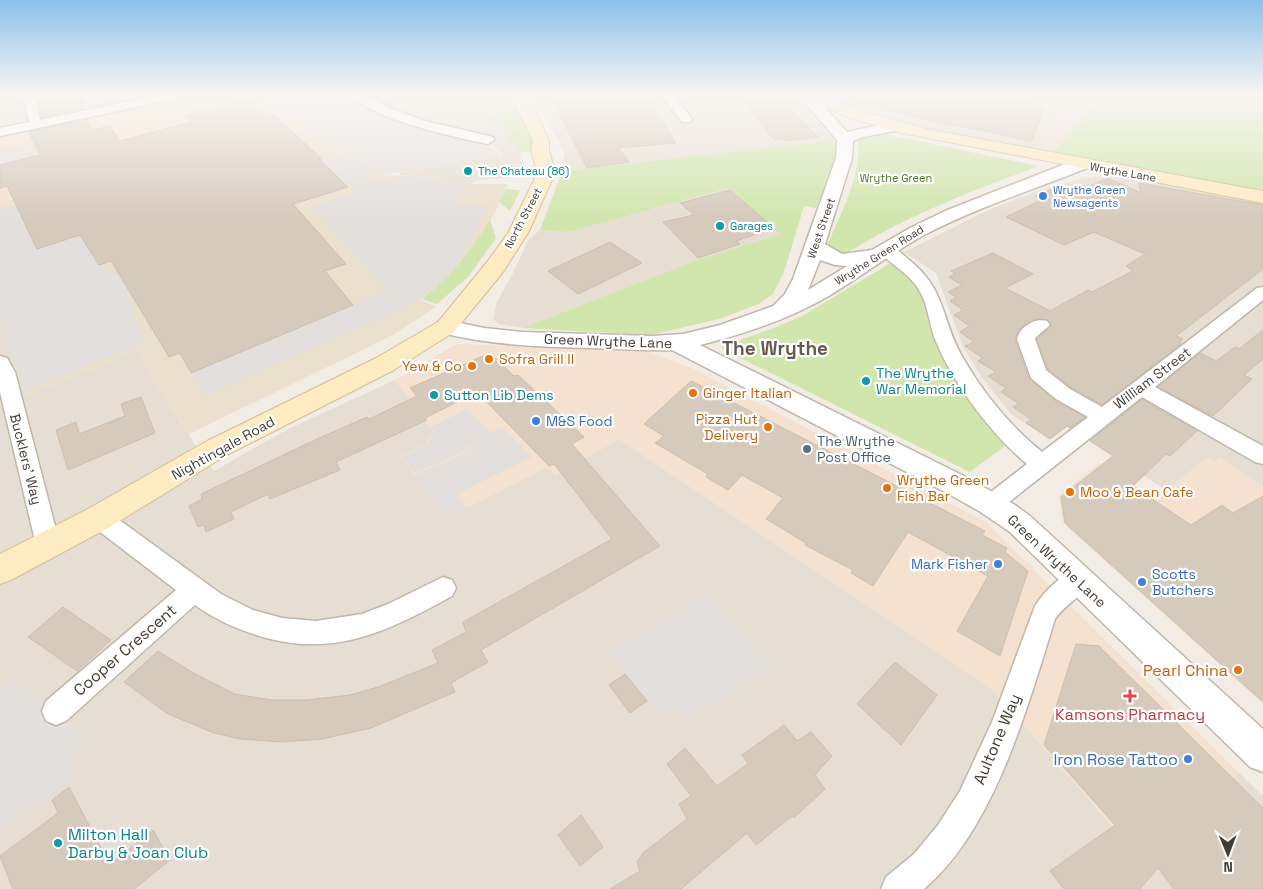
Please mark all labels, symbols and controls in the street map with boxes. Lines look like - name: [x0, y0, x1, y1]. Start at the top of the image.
- street label: Wrythe Lane: [1089, 159, 1157, 185]
- place label: The Chateau (86): [478, 164, 569, 178]
- marker: The Chateau (86): [462, 165, 474, 177]
- park label: Wrythe Green: [860, 171, 932, 185]
- place label: Wrythe Green Newsagents: [1053, 183, 1126, 210]
- street label: North Street: [501, 185, 545, 251]
- marker: Wrythe Green Newsagents: [1037, 190, 1049, 202]
- street label: West Street: [804, 196, 838, 260]
- place label: Garages: [730, 219, 773, 233]
- marker: Garages: [714, 220, 726, 232]
- street label: Wrythe Green Road: [832, 222, 926, 288]
- street label: Green Wrythe Lane: [543, 330, 673, 352]
- district label: The Wrythe: [722, 336, 828, 361]
- street label: William Street: [1110, 343, 1194, 413]
- place label: Sofra Grill II: [499, 350, 574, 368]
- marker: Sofra Grill II: [483, 353, 495, 365]
- place label: Yew & Co: [402, 357, 462, 375]
- marker: Yew & Co: [466, 360, 478, 372]
- place label: The Wrythe War Memorial: [876, 364, 966, 398]
- marker: The Wrythe War Memorial: [860, 375, 872, 387]
- place label: Ginger Italian: [703, 384, 792, 402]
- place label: Sutton Lib Dems: [444, 386, 554, 404]
- marker: Ginger Italian: [687, 387, 699, 399]
- marker: Sutton Lib Dems: [428, 389, 440, 401]
- place label: Pizza Hut Delivery: [696, 410, 758, 444]
- street label: Bucklers' Way: [6, 411, 46, 507]
- street label: Nightingale Road: [168, 412, 278, 484]
- place label: M&S Food: [546, 412, 613, 430]
- marker: M&S Food: [530, 415, 542, 427]
- marker: Pizza Hut Delivery: [762, 421, 774, 433]
- place label: The Wrythe Post Office: [817, 432, 895, 466]
- marker: The Wrythe Post Office: [801, 443, 813, 455]
- place label: Wrythe Green Fish Bar: [897, 471, 989, 505]
- marker: Wrythe Green Fish Bar: [881, 482, 893, 494]
- place label: Moo & Bean Cafe: [1080, 483, 1194, 501]
- marker: Moo & Bean Cafe: [1064, 486, 1076, 498]
- street label: Green Wrythe Lane: [1004, 511, 1110, 611]
- place label: Mark Fisher: [911, 555, 988, 573]
- marker: Mark Fisher: [992, 558, 1004, 570]
- place label: Scotts Butchers: [1152, 565, 1214, 599]
- marker: Scotts Butchers: [1136, 576, 1148, 588]
- street label: Cooper Crescent: [69, 599, 181, 701]
- place label: Pearl China: [1143, 660, 1228, 681]
- marker: Pearl China: [1232, 664, 1244, 676]
- street label: Aultone Way: [968, 690, 1026, 788]
- marker: Kamsons Pharmacy: [1124, 690, 1136, 702]
- place label: Kamsons Pharmacy: [1055, 704, 1205, 725]
- place label: Iron Rose Tattoo: [1053, 749, 1178, 770]
- marker: Iron Rose Tattoo: [1182, 753, 1194, 765]
- place label: Milton Hall Darby & Joan Club: [68, 824, 208, 863]
- north arrow: [1203, 829, 1253, 879]
- marker: Milton Hall Darby & Joan Club: [52, 837, 64, 849]
- text: N: [1223, 858, 1233, 876]

